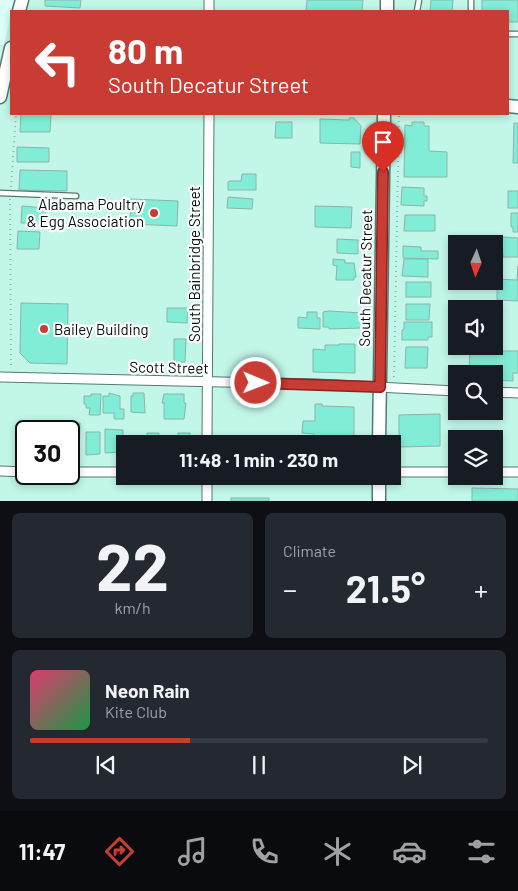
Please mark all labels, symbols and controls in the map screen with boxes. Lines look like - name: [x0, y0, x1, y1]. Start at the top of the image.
- text: 80 m: [108, 29, 183, 71]
- icon: left: [25, 30, 90, 95]
- text: South Decatur Street: [108, 71, 309, 97]
- pin: [362, 121, 404, 172]
- icon: arrive: [369, 128, 397, 156]
- street label: South Bainbridge Street: [185, 186, 203, 342]
- place label: Alabama Poultry & Egg Association: [27, 195, 144, 230]
- marker: Alabama Poultry & Egg Association: [148, 207, 160, 219]
- street label: South Decatur Street: [355, 209, 375, 347]
- north arrow: [448, 235, 502, 290]
- map controls: [448, 235, 503, 485]
- button: sound: [448, 300, 503, 355]
- place label: Bailey Building: [54, 320, 149, 338]
- marker: Bailey Building: [38, 323, 50, 335]
- position arrow: [229, 356, 281, 408]
- street label: Scott Street: [129, 357, 209, 377]
- button: search: [448, 365, 503, 420]
- speed limit sign: 30: [15, 420, 80, 485]
- button: layers: [448, 430, 503, 485]
- text: 11:48 · 1 min · 230 m: [179, 448, 338, 471]
- text: 22: [96, 526, 169, 604]
- text: Climate: [283, 541, 336, 560]
- text: 21.5°: [346, 565, 425, 611]
- text: −: [283, 572, 297, 606]
- text: +: [474, 572, 488, 606]
- text: km/h: [114, 598, 151, 617]
- text: Neon Rain: [105, 679, 190, 702]
- text: Kite Club: [105, 702, 167, 721]
- icon: previous: [92, 751, 120, 779]
- icon: pause: [245, 751, 273, 779]
- icon: next: [398, 751, 426, 779]
- icon: directions: [102, 834, 137, 869]
- icon: music: [175, 834, 210, 869]
- icon: phone: [247, 834, 282, 869]
- icon: climate: [320, 834, 355, 869]
- icon: car: [392, 834, 427, 869]
- icon: filters: [464, 834, 499, 869]
- text: 11:47: [19, 838, 65, 864]

